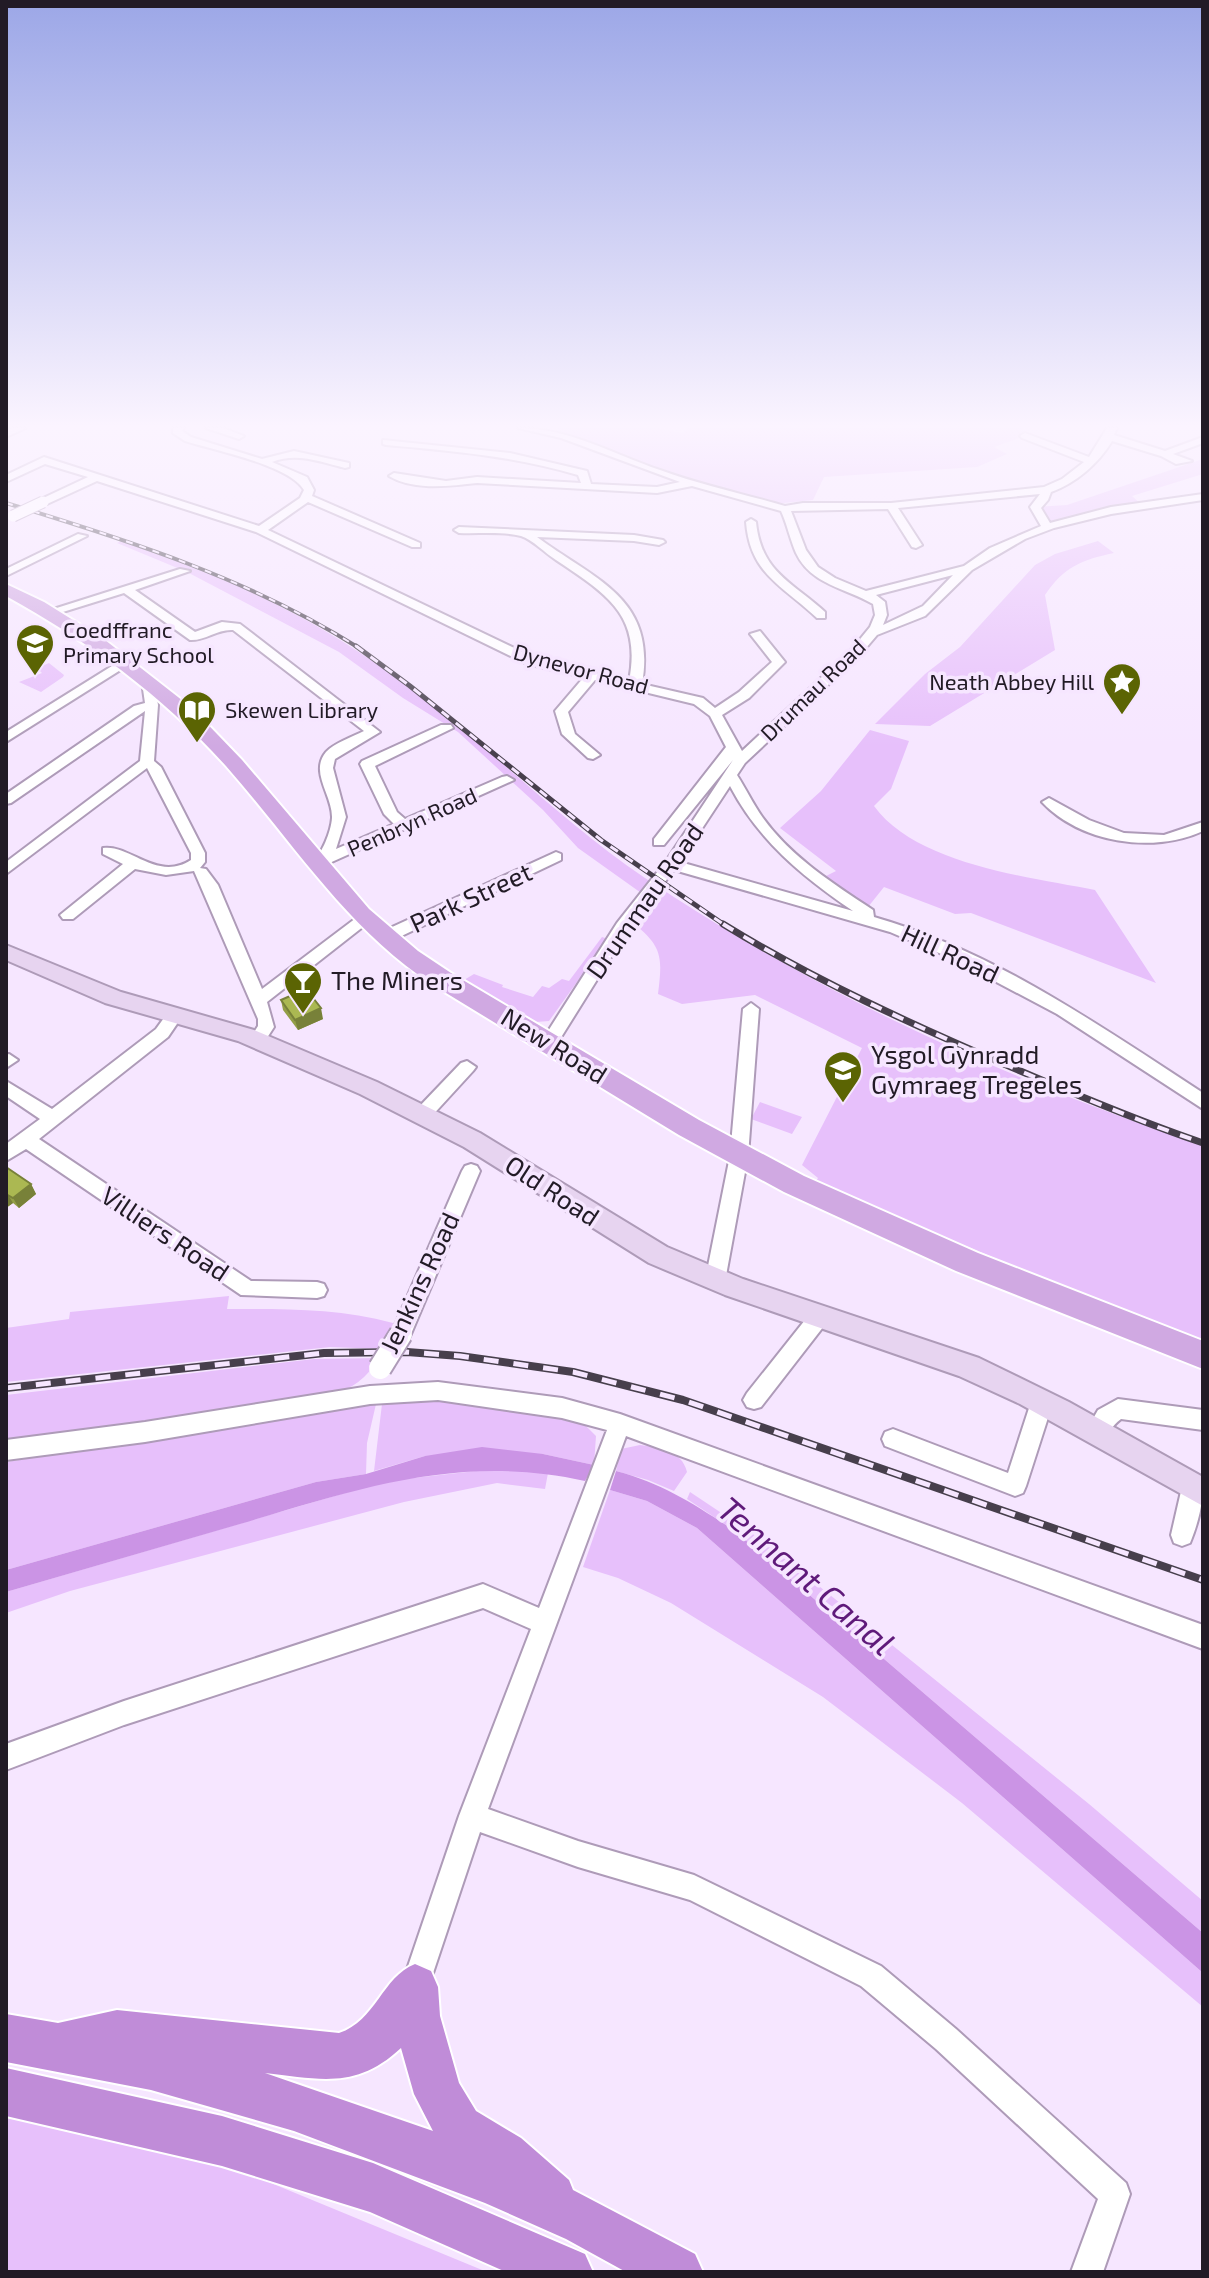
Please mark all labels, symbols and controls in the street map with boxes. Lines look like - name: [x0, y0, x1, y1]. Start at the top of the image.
- place label: Coedffranc Primary School: [63, 616, 214, 667]
- school or university icon: Coedffranc Primary School: [14, 622, 56, 677]
- street label: Drumau Road: [755, 633, 870, 746]
- street label: Dynevor Road: [511, 638, 652, 699]
- place icon: Neath Abbey Hill: [1101, 661, 1143, 716]
- place label: Neath Abbey Hill: [929, 668, 1094, 694]
- library icon: Skewen Library: [176, 689, 218, 744]
- place label: Skewen Library: [225, 696, 379, 722]
- street label: Penbryn Road: [343, 781, 480, 861]
- street label: Drummau Road: [579, 816, 709, 984]
- street label: Park Street: [404, 855, 536, 938]
- street label: Hill Road: [897, 917, 1004, 989]
- bar icon: The Miners: [282, 960, 324, 1015]
- place label: The Miners: [331, 964, 463, 995]
- street label: New Road: [496, 1000, 613, 1089]
- place label: Ysgol Gynradd Gymraeg Tregeles: [871, 1038, 1082, 1099]
- school or university icon: Ysgol Gynradd Gymraeg Tregeles: [822, 1049, 864, 1104]
- street label: Old Road: [500, 1148, 606, 1232]
- street label: Villiers Road: [96, 1179, 236, 1287]
- street label: Jenkins Road: [373, 1207, 465, 1358]
- water label: Tennant Canal: [710, 1487, 904, 1663]

